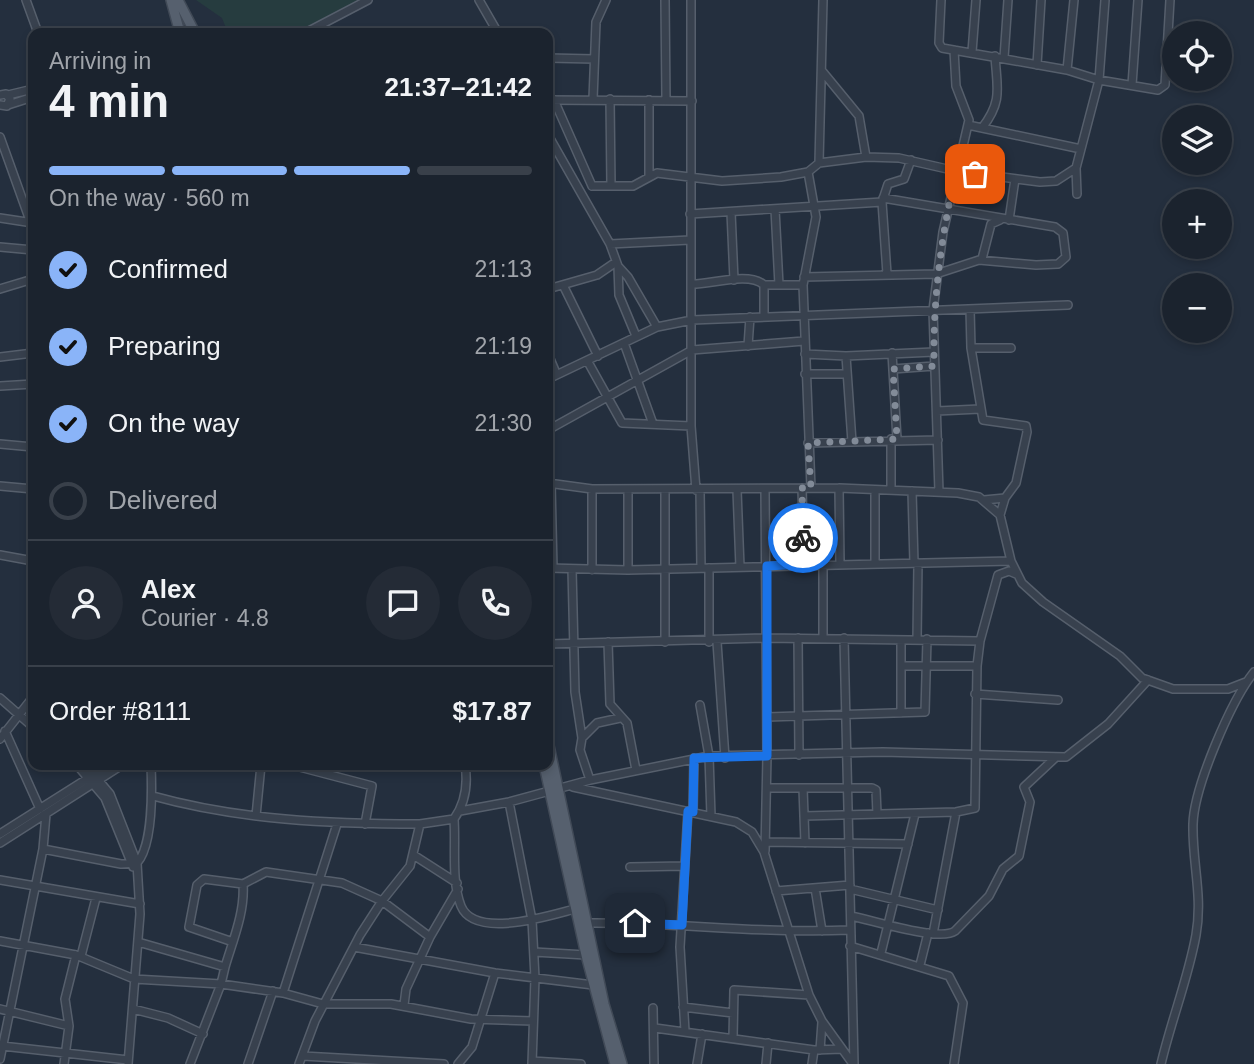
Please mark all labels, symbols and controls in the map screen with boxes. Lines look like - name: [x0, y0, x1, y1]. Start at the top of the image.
- map controls: [1162, 21, 1232, 343]
- button: locate: [1162, 21, 1232, 91]
- text: Arriving in: [49, 48, 151, 74]
- text: 21:37–21:42: [385, 72, 532, 102]
- text: 4 min: [49, 75, 169, 127]
- button: layers: [1162, 105, 1232, 175]
- pin: [945, 144, 1005, 204]
- icon: bag: [956, 155, 994, 193]
- text: On the way · 560 m: [49, 185, 250, 211]
- button: +: [1162, 189, 1232, 259]
- icon: check: [49, 251, 87, 289]
- text: Confirmed: [108, 254, 228, 284]
- text: 21:13: [474, 256, 532, 282]
- button: −: [1162, 273, 1232, 343]
- icon: check: [49, 328, 87, 366]
- text: Preparing: [108, 331, 221, 361]
- text: 21:19: [474, 333, 532, 359]
- icon: check: [49, 405, 87, 443]
- text: On the way: [108, 408, 240, 438]
- text: 21:30: [474, 410, 532, 436]
- text: Delivered: [108, 485, 218, 515]
- courier: [768, 503, 838, 573]
- icon: bike: [784, 519, 822, 557]
- button: person: [49, 566, 123, 640]
- button: chat: [366, 566, 440, 640]
- button: phone: [458, 566, 532, 640]
- text: Alex: [141, 574, 196, 604]
- text: Courier · 4.8: [141, 605, 269, 631]
- text: Order #8111: [49, 696, 191, 726]
- text: $17.87: [452, 696, 532, 726]
- pin: [605, 893, 665, 953]
- icon: home: [616, 904, 654, 942]

